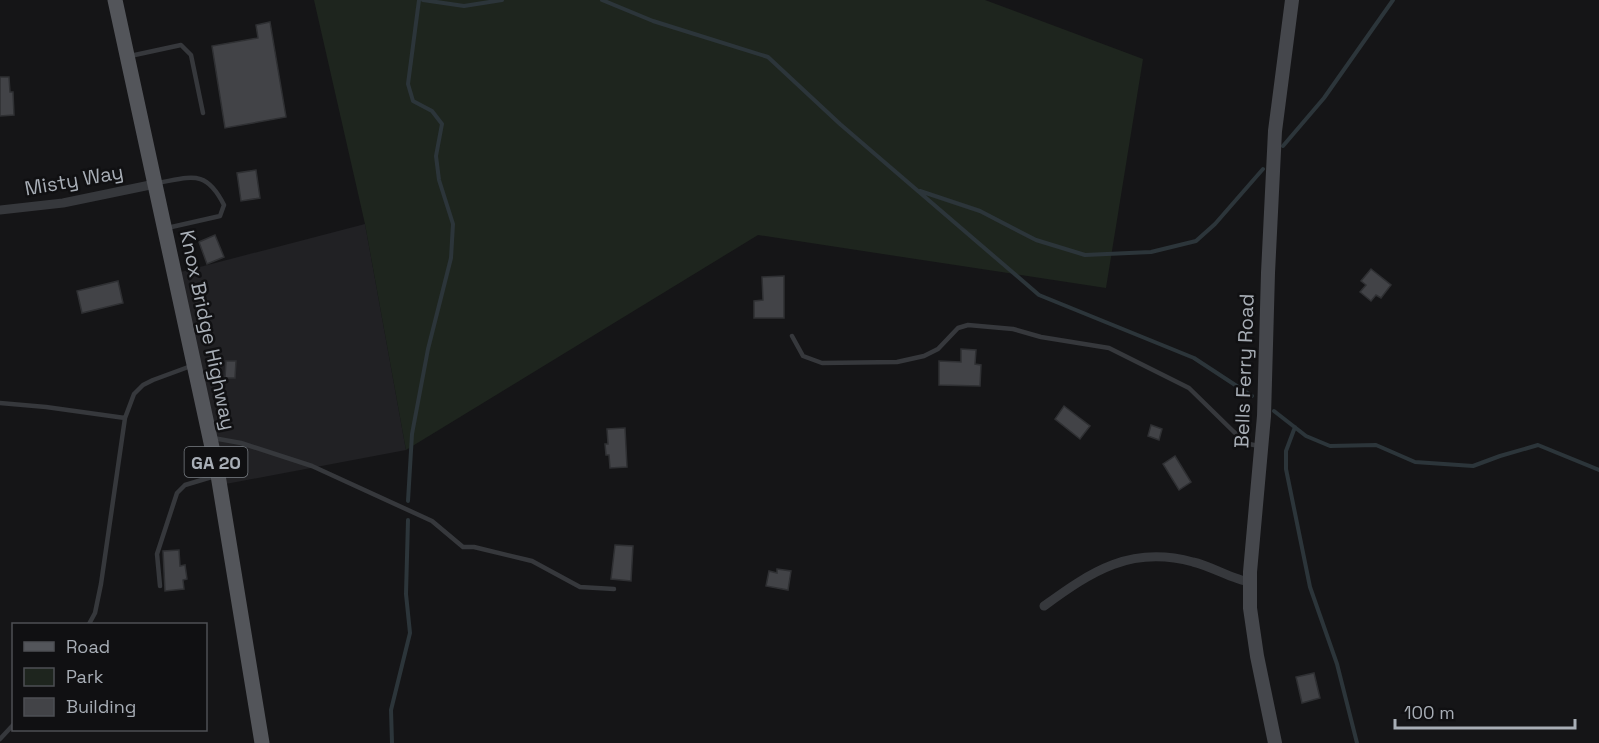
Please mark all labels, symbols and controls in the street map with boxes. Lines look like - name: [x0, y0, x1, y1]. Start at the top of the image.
- street label: Misty Way: [23, 159, 125, 201]
- street label: Knox Bridge Highway: [174, 228, 242, 432]
- street label: Bells Ferry Road: [1228, 293, 1260, 449]
- road number: GA 20: [184, 447, 248, 477]
- legend: [12, 623, 207, 731]
- text: Road: [66, 635, 110, 658]
- text: Park: [66, 665, 104, 688]
- scale bar: [1395, 692, 1575, 730]
- text: Building: [66, 695, 136, 718]
- text: 100 m: [1404, 701, 1455, 724]

